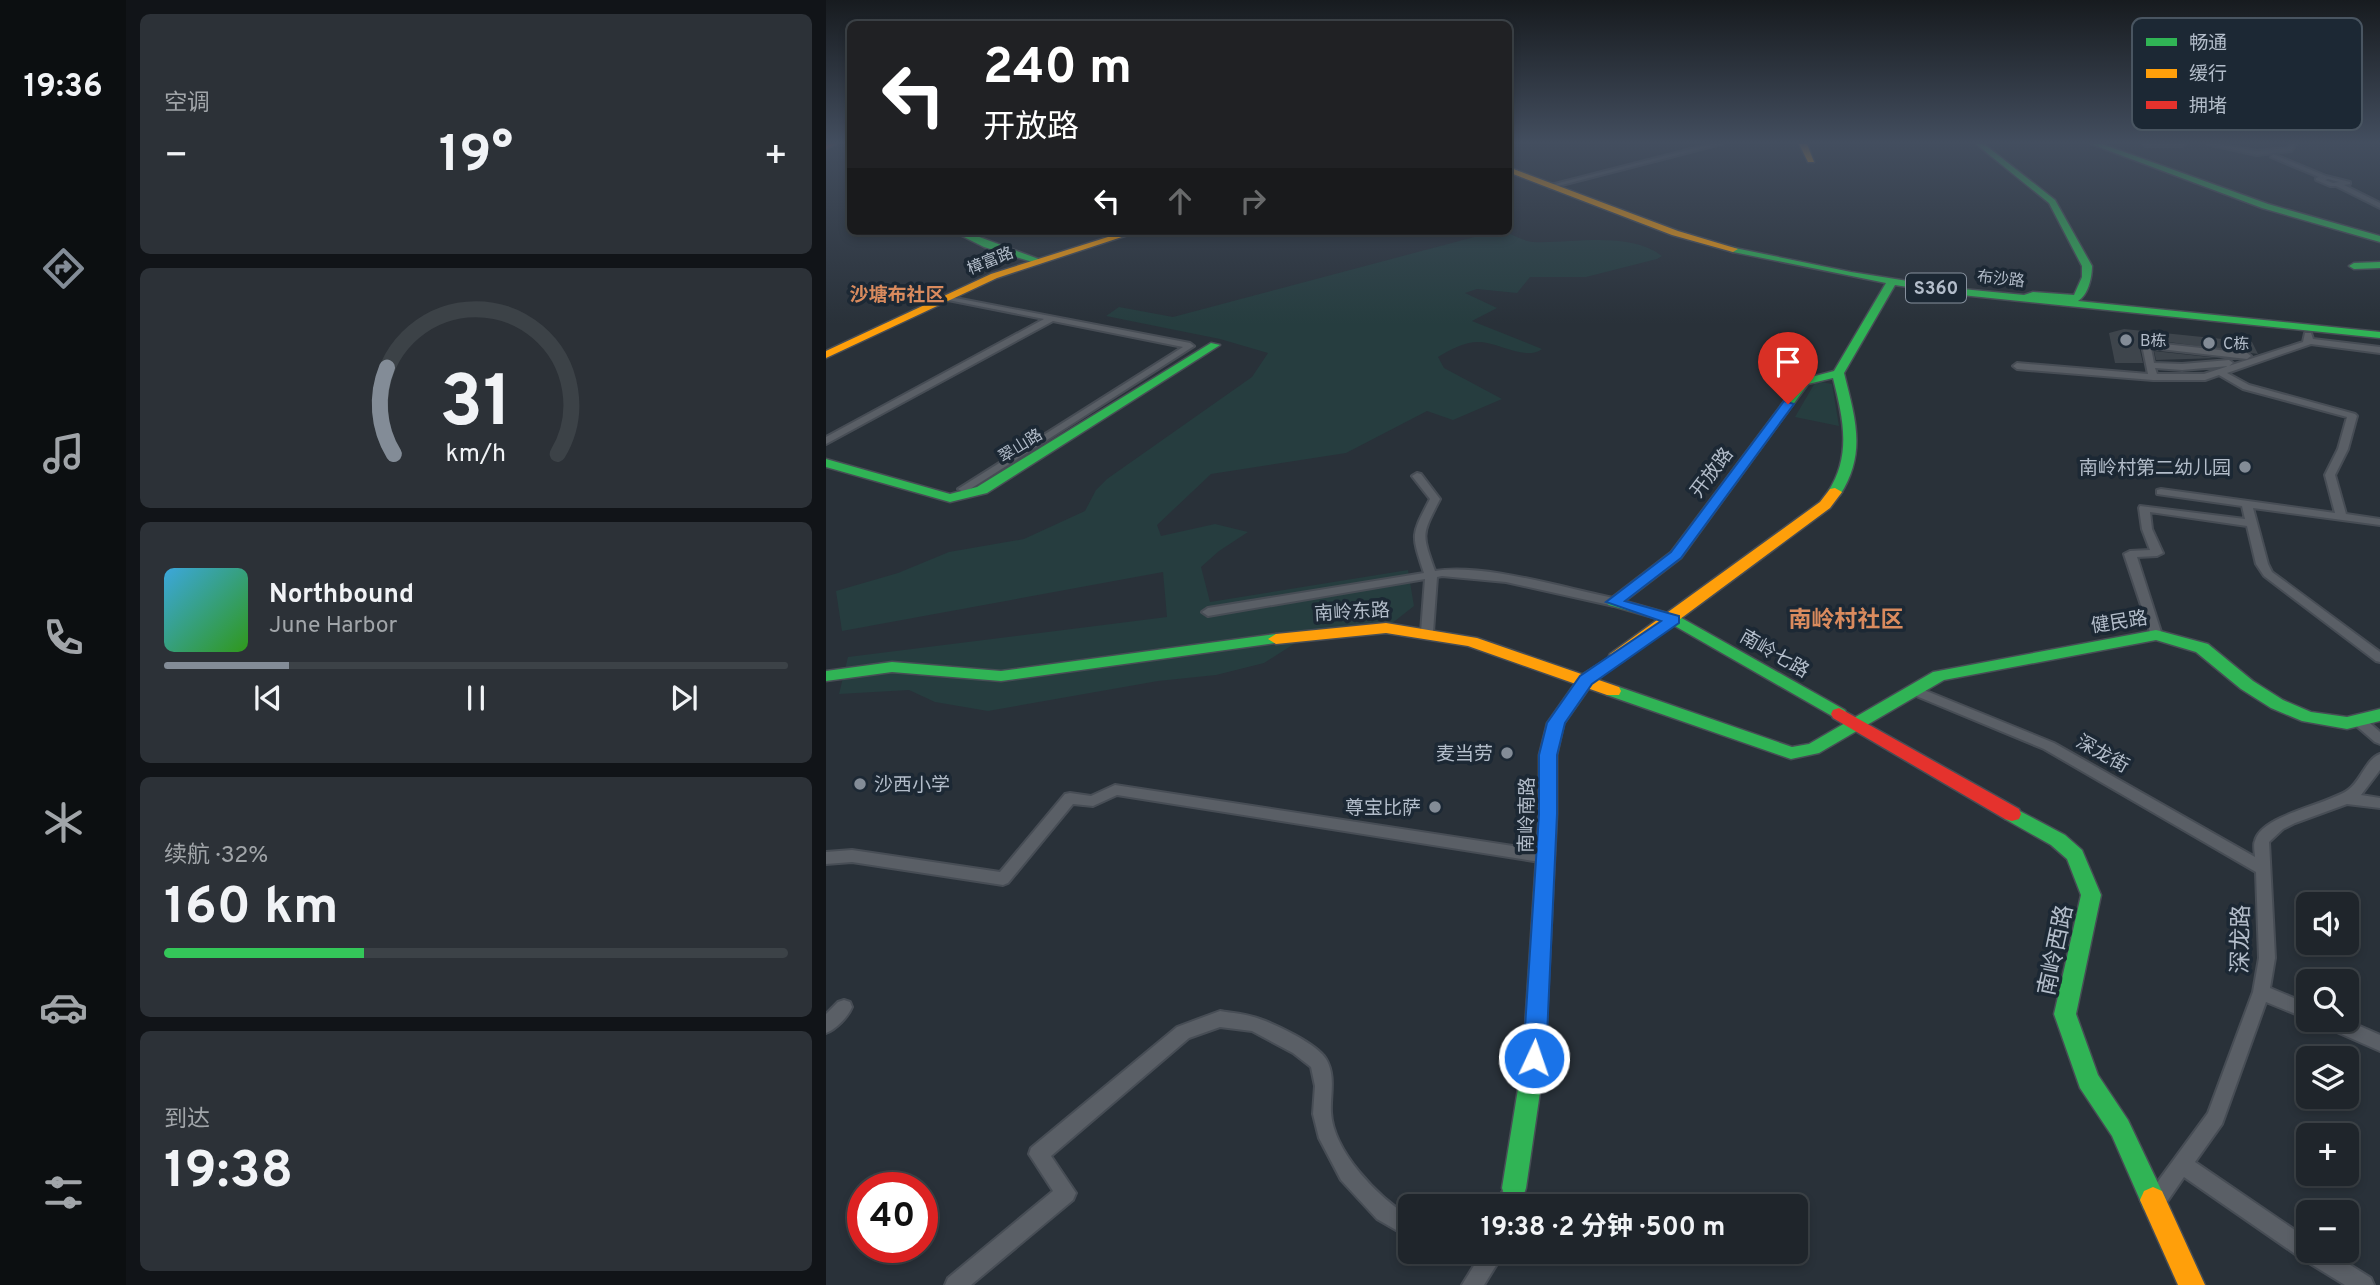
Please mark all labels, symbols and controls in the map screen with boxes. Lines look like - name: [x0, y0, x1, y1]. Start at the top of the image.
- legend: [2132, 18, 2362, 130]
- text: 畅通: [2189, 32, 2227, 56]
- text: 240 m: [983, 39, 1132, 101]
- icon: left: [868, 49, 959, 140]
- text: 缓行: [2189, 63, 2227, 87]
- text: 19:36: [23, 68, 103, 108]
- text: 空调: [164, 90, 210, 119]
- text: 拥堵: [2189, 95, 2227, 119]
- text: 开放路: [983, 109, 1079, 149]
- text: 19°: [439, 124, 513, 190]
- text: −: [164, 133, 189, 182]
- text: +: [763, 133, 788, 182]
- icon: left: [1088, 182, 1126, 220]
- icon: ahead: [1161, 182, 1199, 220]
- icon: right: [1234, 182, 1272, 220]
- icon: directions: [39, 244, 88, 293]
- street label: 樟富路: [965, 244, 1017, 280]
- street label: 布沙路: [1976, 268, 2026, 292]
- road number: S360: [1906, 274, 1966, 302]
- district label: 沙塘布社区: [849, 284, 945, 308]
- pin: [1758, 332, 1818, 404]
- marker: B栋: [2118, 332, 2134, 348]
- place label: B栋: [2140, 332, 2167, 352]
- marker: C栋: [2201, 335, 2217, 351]
- place label: C栋: [2223, 335, 2249, 355]
- icon: arrive: [1769, 343, 1807, 381]
- text: 31: [440, 361, 512, 453]
- street label: 翠山路: [995, 425, 1047, 468]
- icon: music: [39, 429, 88, 478]
- text: km/h: [446, 439, 506, 471]
- street label: 开放路: [1686, 443, 1739, 503]
- place label: 南岭村第二幼儿园: [2079, 457, 2231, 481]
- marker: 南岭村第二幼儿园: [2237, 459, 2253, 475]
- text: Northbound: [269, 579, 414, 612]
- street label: 南岭东路: [1314, 599, 1391, 627]
- district label: 南岭村社区: [1789, 607, 1904, 636]
- street label: 健民路: [2089, 607, 2149, 639]
- text: June Harbor: [269, 612, 397, 641]
- icon: phone: [39, 613, 88, 662]
- street label: 南岭七路: [1735, 625, 1813, 684]
- icon: previous: [249, 679, 287, 717]
- icon: pause: [457, 679, 495, 717]
- icon: next: [665, 679, 703, 717]
- street label: 深龙街: [2071, 730, 2133, 779]
- place label: 麦当劳: [1436, 743, 1493, 767]
- marker: 麦当劳: [1499, 745, 1515, 761]
- place label: 沙西小学: [874, 774, 950, 798]
- marker: 沙西小学: [852, 776, 868, 792]
- street label: 南岭南路: [1515, 777, 1541, 853]
- place label: 尊宝比萨: [1345, 797, 1421, 821]
- icon: climate: [39, 798, 88, 847]
- marker: 尊宝比萨: [1427, 799, 1443, 815]
- text: 续航 · 32%: [164, 842, 268, 871]
- text: 160 km: [164, 876, 339, 942]
- map controls: [2296, 892, 2359, 1263]
- button: sound: [2296, 892, 2359, 955]
- street label: 南岭西路: [2034, 903, 2081, 999]
- street label: 深龙路: [2227, 904, 2258, 974]
- button: search: [2296, 969, 2359, 1032]
- icon: car: [39, 983, 88, 1032]
- position arrow: [1497, 1021, 1571, 1095]
- button: layers: [2296, 1046, 2359, 1109]
- text: 到达: [164, 1106, 210, 1135]
- button: +: [2296, 1123, 2359, 1186]
- text: 19:38: [164, 1140, 293, 1206]
- icon: filters: [39, 1168, 88, 1217]
- speed limit sign: 40: [847, 1172, 938, 1263]
- button: −: [2296, 1200, 2359, 1263]
- text: 19:38 · 2 分钟 · 500 m: [1481, 1212, 1725, 1245]

